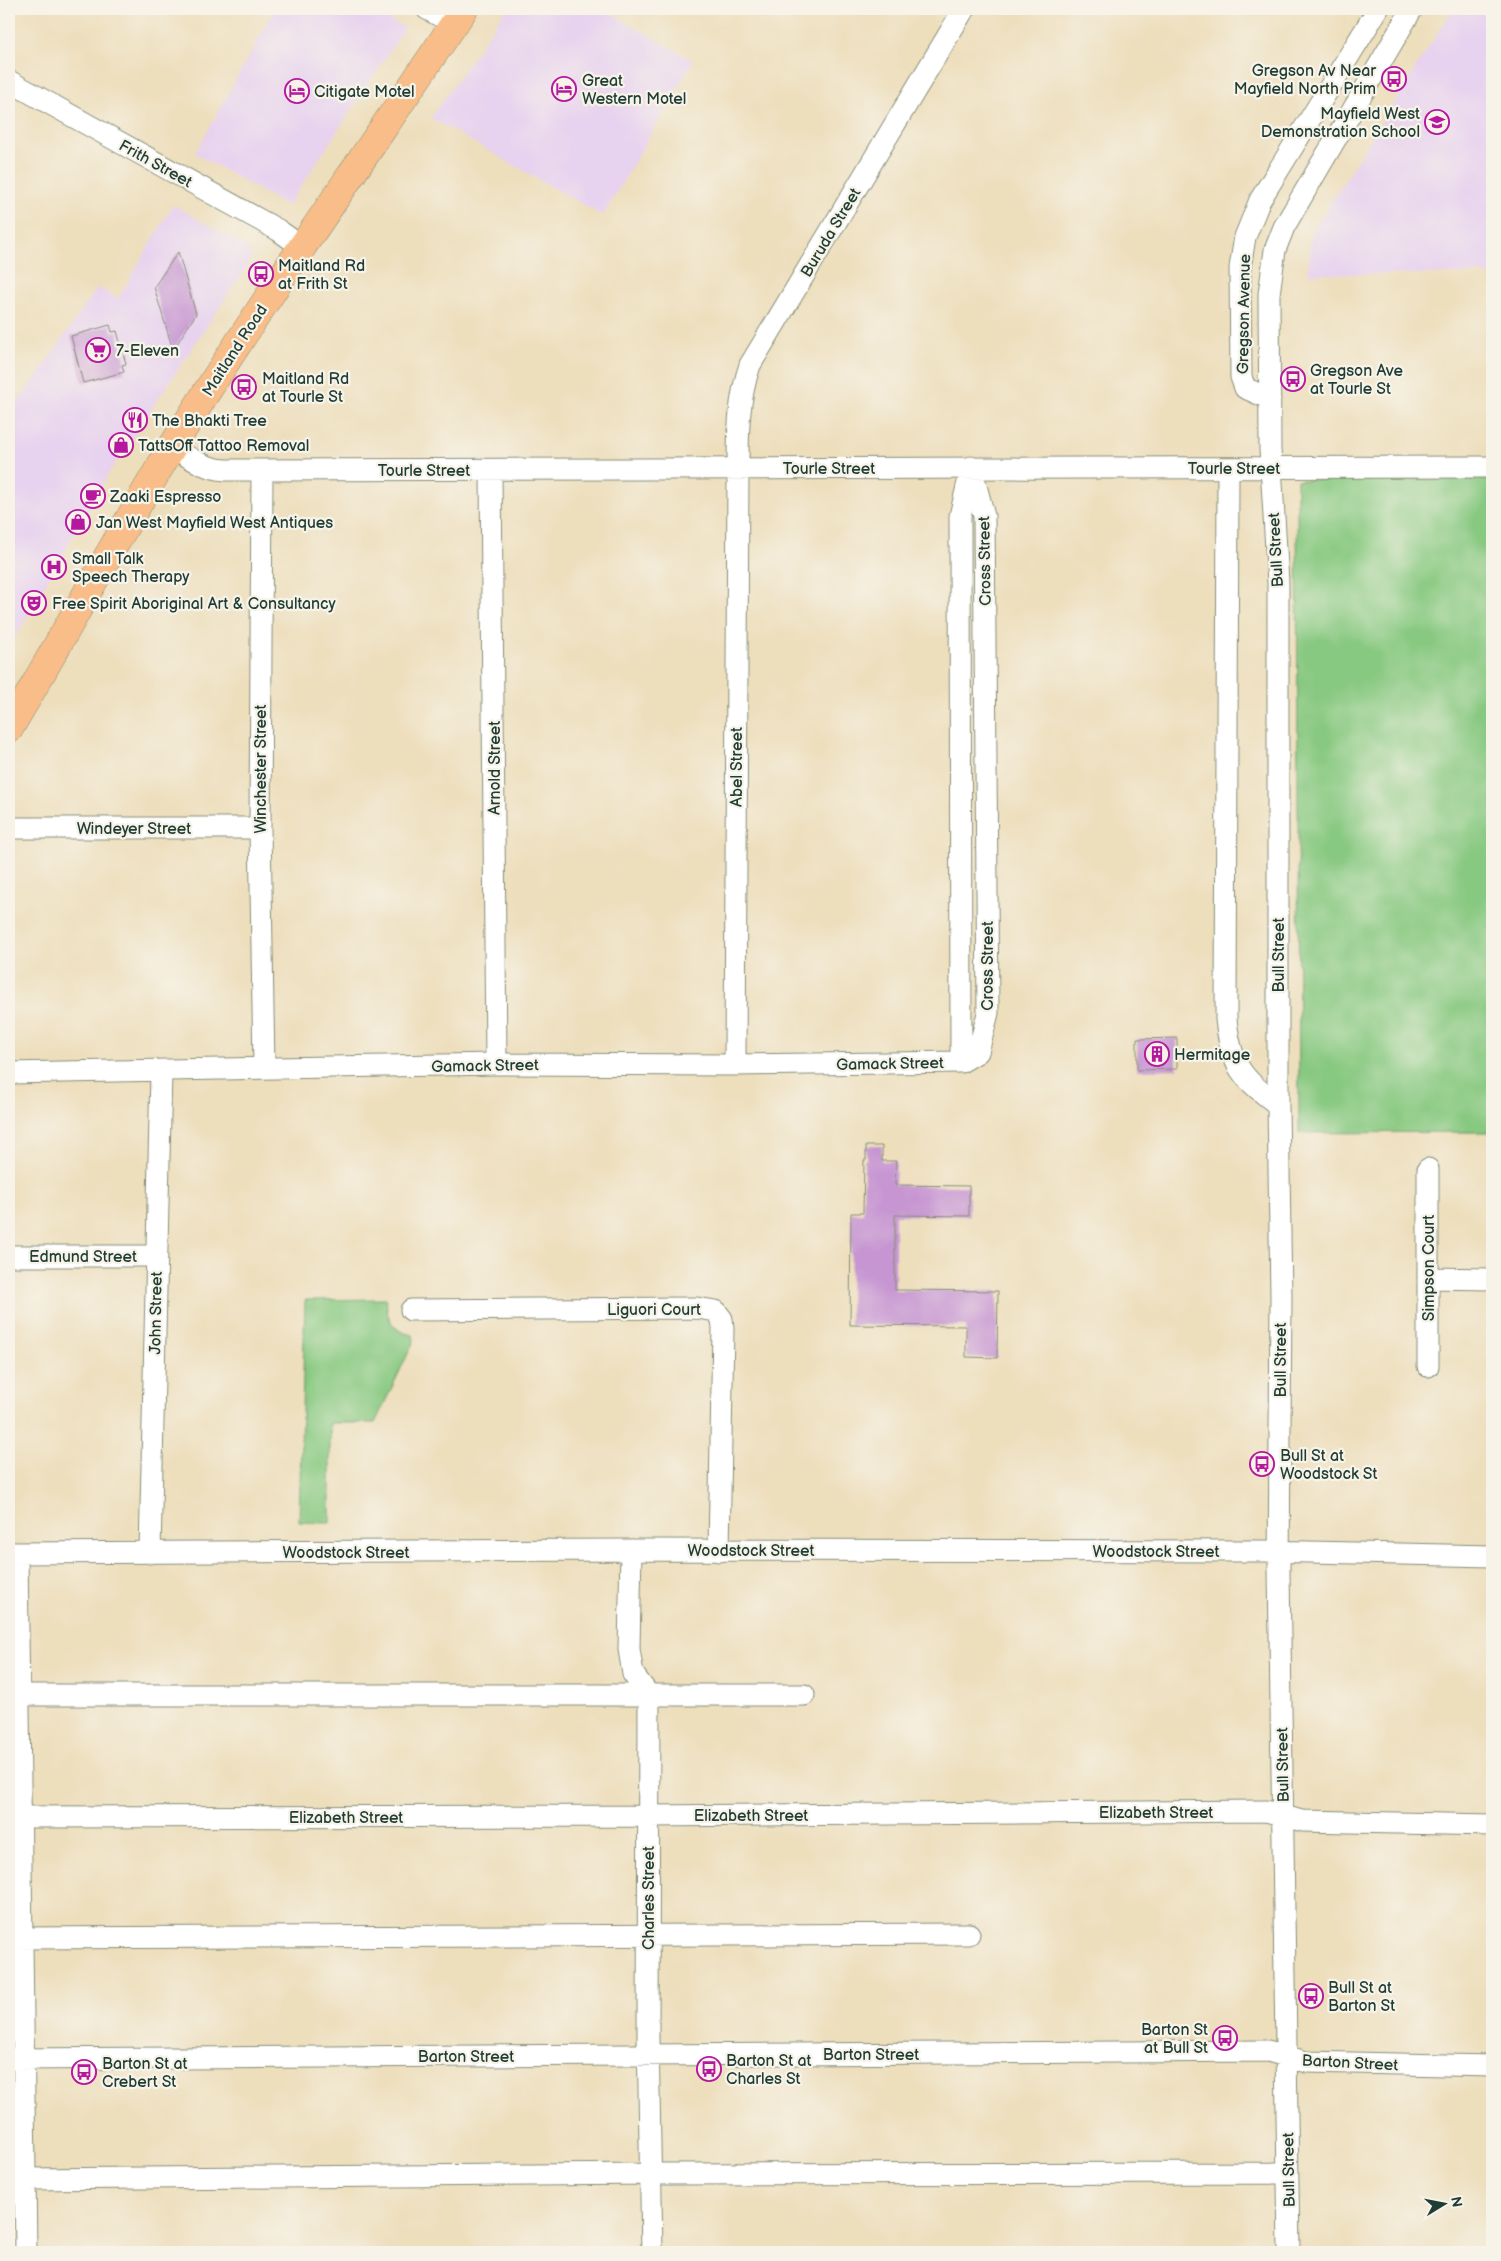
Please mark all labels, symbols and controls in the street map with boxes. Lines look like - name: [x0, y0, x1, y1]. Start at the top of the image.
- place label: Gregson Av Near Mayfield North Prim: [1234, 62, 1376, 99]
- bus stop icon: Gregson Av Near Mayfield North Prim: [1381, 66, 1407, 92]
- place label: Great Western Motel: [582, 72, 686, 109]
- hotel icon: Great Western Motel: [551, 76, 577, 102]
- hotel icon: Citigate Motel: [284, 78, 310, 104]
- place label: Citigate Motel: [314, 83, 415, 102]
- place label: Mayfield West Demonstration School: [1261, 105, 1420, 142]
- school or university icon: Mayfield West Demonstration School: [1424, 109, 1450, 135]
- street label: Frith Street: [115, 136, 195, 192]
- street label: Buruda Street: [797, 185, 865, 281]
- street label: Gregson Avenue: [1234, 253, 1255, 374]
- place label: Maitland Rd at Frith St: [278, 257, 365, 294]
- bus stop icon: Maitland Rd at Frith St: [248, 261, 274, 287]
- street label: Maitland Road: [199, 302, 272, 400]
- supermarket icon: 7-Eleven: [85, 337, 111, 363]
- place label: 7-Eleven: [116, 342, 179, 361]
- place label: Gregson Ave at Tourle St: [1310, 362, 1403, 399]
- bus stop icon: Gregson Ave at Tourle St: [1280, 366, 1306, 392]
- place label: Maitland Rd at Tourle St: [262, 370, 349, 407]
- bus stop icon: Maitland Rd at Tourle St: [231, 374, 257, 400]
- restaurant icon: The Bhakti Tree: [122, 407, 148, 433]
- place label: The Bhakti Tree: [152, 412, 267, 431]
- shop icon: TattsOff Tattoo Removal: [108, 432, 134, 458]
- place label: TattsOff Tattoo Removal: [138, 437, 309, 456]
- street label: Tourle Street: [783, 460, 875, 479]
- street label: Tourle Street: [1188, 460, 1280, 479]
- street label: Tourle Street: [378, 462, 470, 481]
- cafe icon: Zaaki Espresso: [80, 483, 106, 509]
- place label: Zaaki Espresso: [109, 488, 221, 507]
- shop icon: Jan West Mayfield West Antiques: [65, 509, 91, 535]
- street label: Bull Street: [1265, 512, 1288, 588]
- place label: Jan West Mayfield West Antiques: [96, 514, 333, 533]
- street label: Cross Street: [975, 516, 996, 606]
- place label: Small Talk Speech Therapy: [72, 550, 190, 587]
- hospital icon: Small Talk Speech Therapy: [41, 554, 67, 580]
- theatre icon: Free Spirit Aboriginal Art & Consultancy: [21, 590, 47, 616]
- place label: Free Spirit Aboriginal Art & Consultancy: [52, 595, 336, 614]
- street label: Winchester Street: [252, 704, 271, 834]
- street label: Arnold Street: [486, 721, 505, 815]
- street label: Abel Street: [728, 727, 747, 807]
- street label: Windeyer Street: [77, 820, 191, 839]
- street label: Bull Street: [1270, 917, 1289, 992]
- street label: Cross Street: [979, 921, 998, 1011]
- building icon: Hermitage: [1144, 1041, 1170, 1067]
- place label: Hermitage: [1174, 1046, 1251, 1065]
- street label: Gamack Street: [836, 1054, 944, 1075]
- street label: Gamack Street: [431, 1056, 539, 1077]
- street label: Simpson Court: [1420, 1215, 1439, 1321]
- street label: Edmund Street: [29, 1248, 137, 1267]
- street label: John Street: [146, 1271, 167, 1355]
- street label: Liguori Court: [607, 1301, 701, 1320]
- street label: Bull Street: [1272, 1322, 1291, 1397]
- place label: Bull St at Woodstock St: [1280, 1447, 1377, 1484]
- bus stop icon: Bull St at Woodstock St: [1249, 1451, 1275, 1477]
- street label: Woodstock Street: [688, 1542, 814, 1561]
- street label: Woodstock Street: [1093, 1543, 1219, 1562]
- street label: Woodstock Street: [283, 1544, 409, 1563]
- street label: Bull Street: [1273, 1727, 1294, 1803]
- street label: Elizabeth Street: [1099, 1804, 1213, 1823]
- street label: Elizabeth Street: [694, 1807, 808, 1826]
- street label: Elizabeth Street: [289, 1809, 403, 1828]
- street label: Charles Street: [640, 1846, 659, 1950]
- place label: Bull St at Barton St: [1328, 1979, 1395, 2016]
- bus stop icon: Bull St at Barton St: [1298, 1983, 1324, 2009]
- place label: Barton St at Bull St: [1141, 2021, 1208, 2058]
- bus stop icon: Barton St at Bull St: [1212, 2025, 1238, 2051]
- street label: Barton Street: [823, 2046, 919, 2065]
- street label: Barton Street: [418, 2048, 514, 2067]
- street label: Barton Street: [1301, 2051, 1399, 2076]
- place label: Barton St at Charles St: [726, 2052, 811, 2089]
- place label: Barton St at Crebert St: [102, 2055, 187, 2092]
- bus stop icon: Barton St at Charles St: [696, 2056, 722, 2082]
- bus stop icon: Barton St at Crebert St: [71, 2059, 97, 2085]
- street label: Bull Street: [1279, 2132, 1300, 2208]
- north arrow: [1418, 2178, 1468, 2228]
- text: N: [1447, 2195, 1466, 2208]

